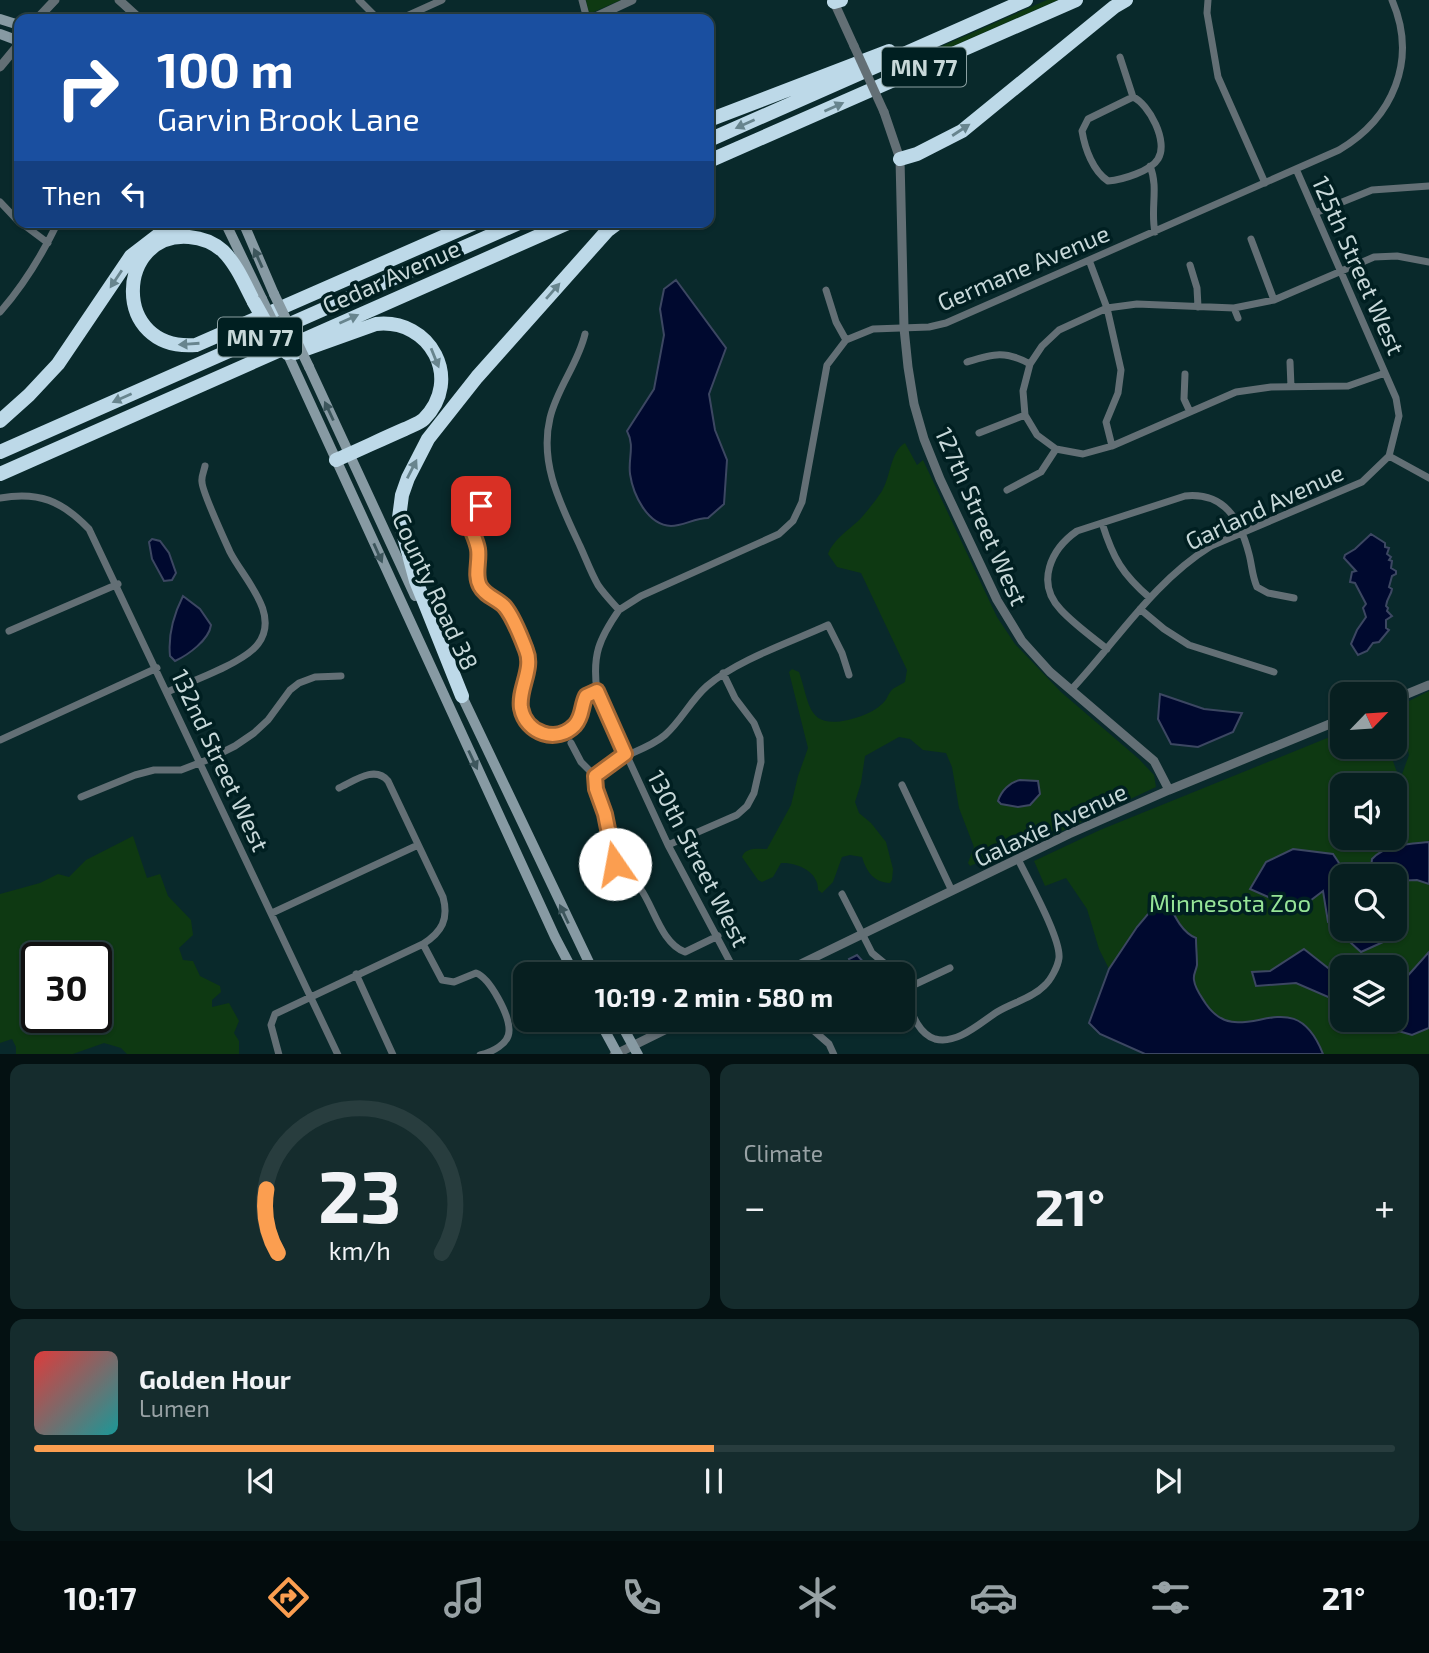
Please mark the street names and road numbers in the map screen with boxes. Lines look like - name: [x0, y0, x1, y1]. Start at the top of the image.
- road number: MN 77: [882, 48, 966, 86]
- street label: 125th Street West: [1307, 171, 1411, 359]
- street label: Germane Avenue: [933, 218, 1113, 316]
- street label: Cedar Avenue: [318, 233, 464, 319]
- road number: MN 77: [218, 318, 302, 356]
- street label: 127th Street West: [930, 422, 1034, 610]
- street label: Garland Avenue: [1180, 457, 1348, 555]
- street label: County Road 38: [387, 508, 485, 674]
- street label: 132nd Street West: [166, 664, 276, 856]
- street label: 130th Street West: [642, 765, 756, 951]
- street label: Galaxie Avenue: [969, 776, 1131, 872]

